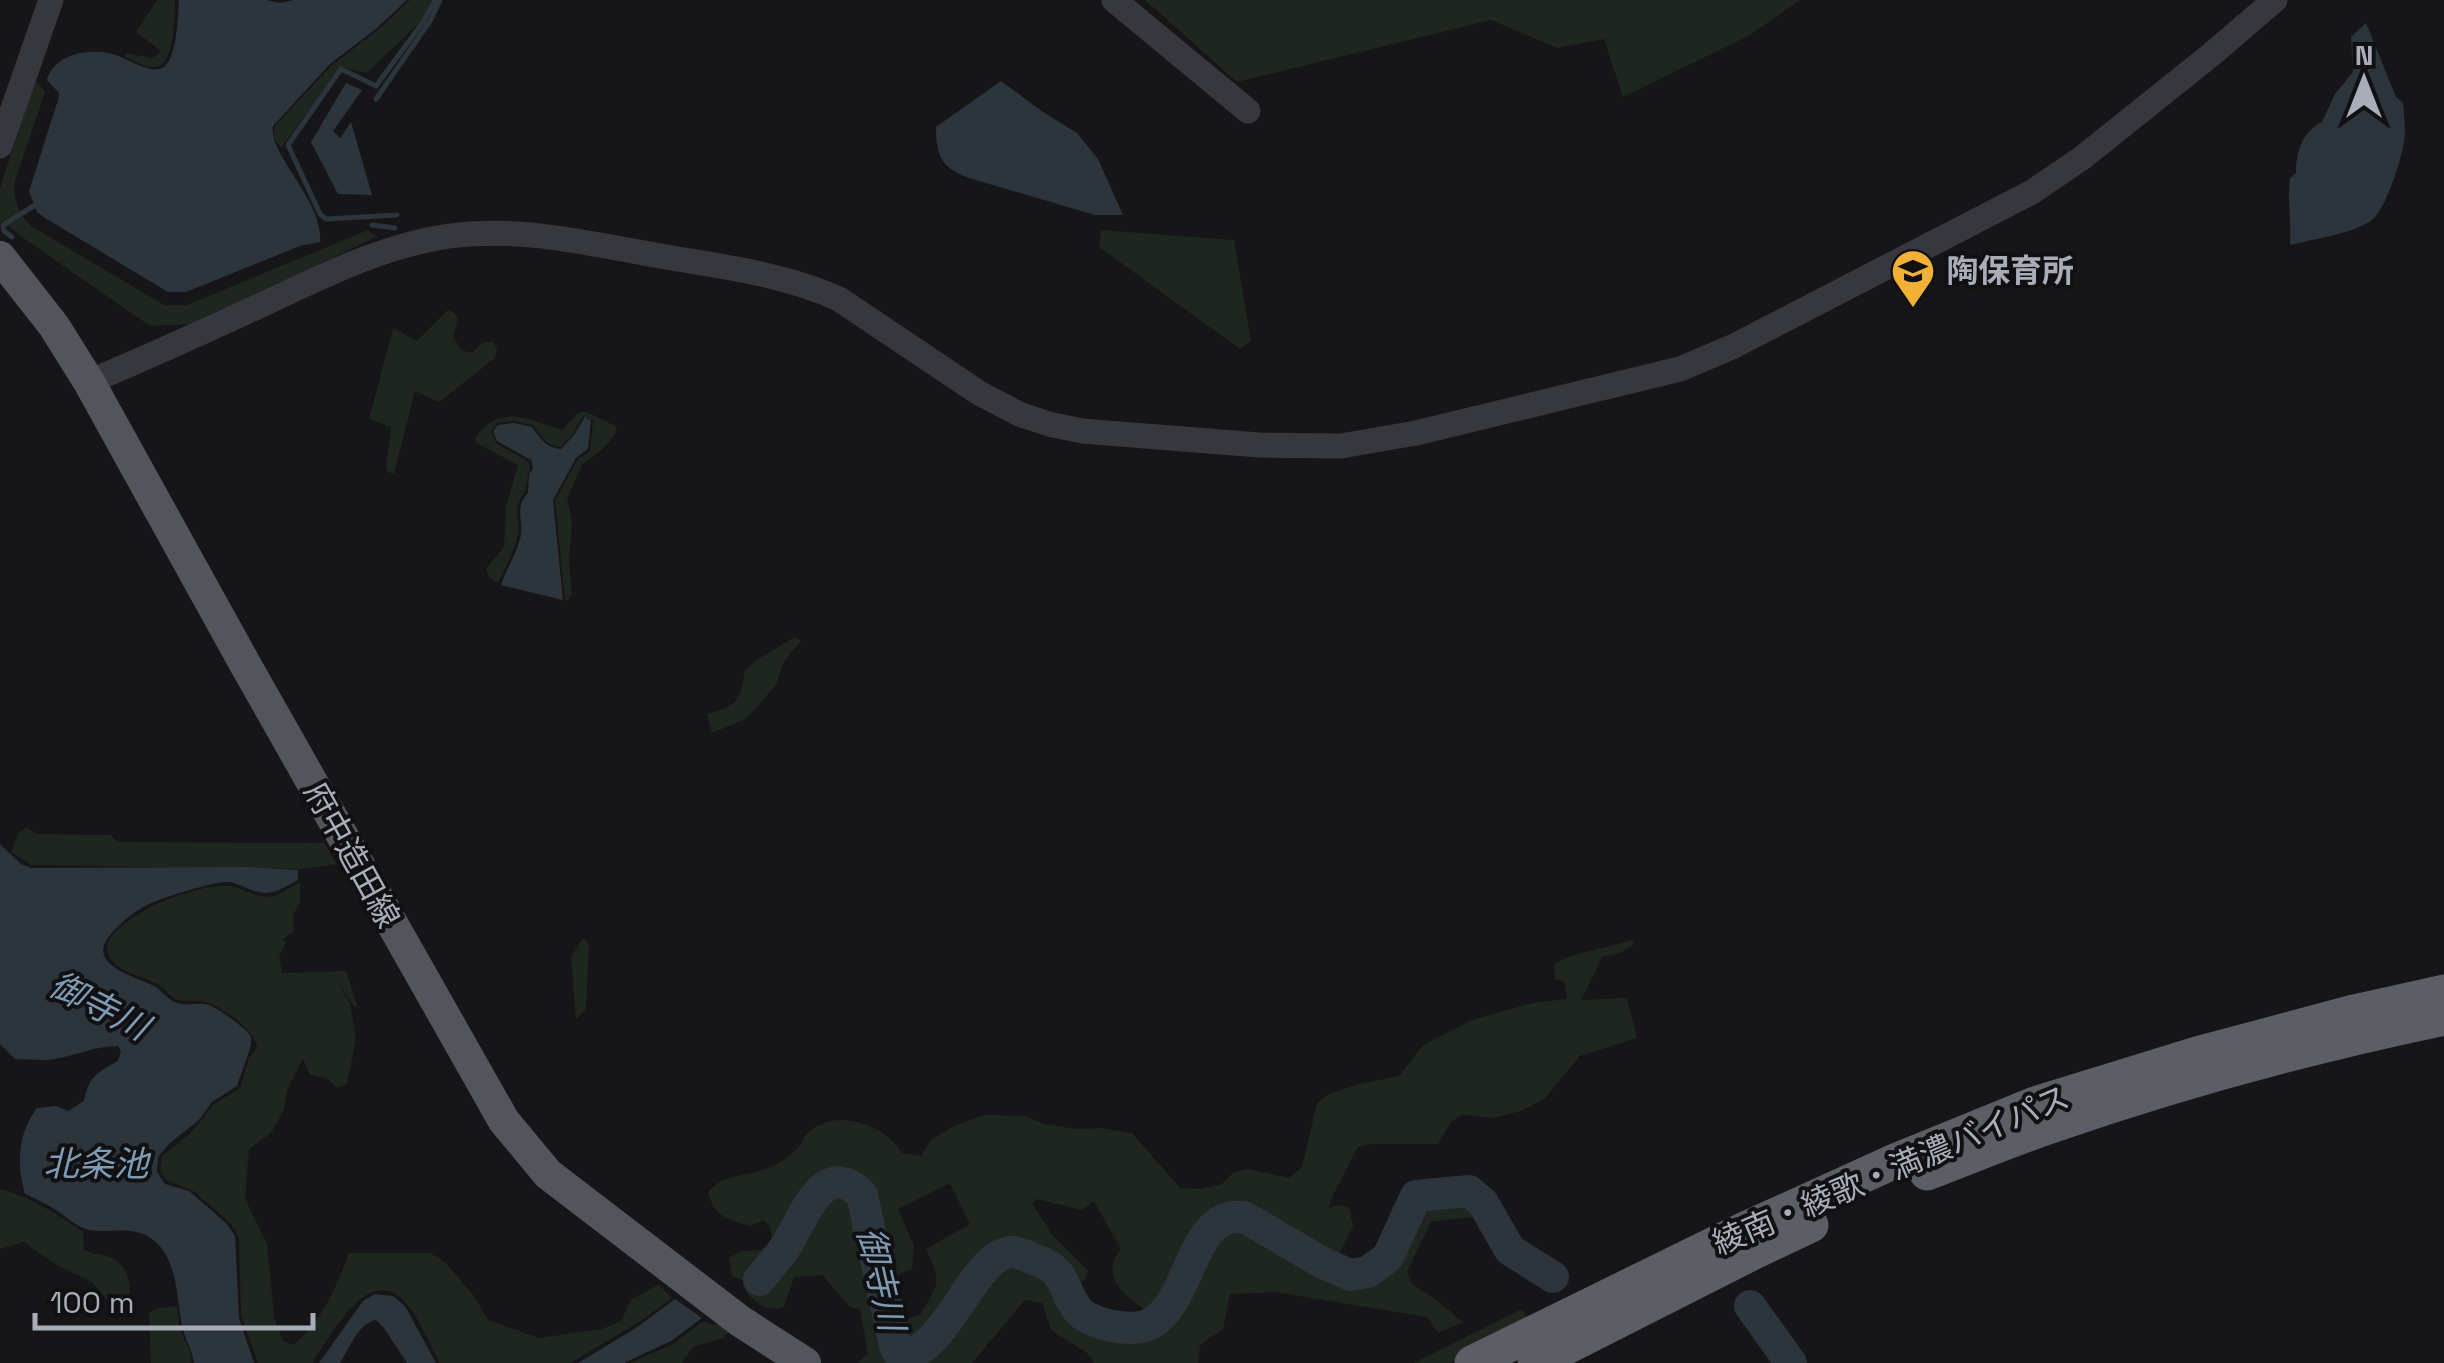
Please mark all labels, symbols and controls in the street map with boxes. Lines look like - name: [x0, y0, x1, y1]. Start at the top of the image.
- north arrow: [2314, 30, 2414, 130]
- text: N: [2355, 37, 2373, 73]
- school or university icon: 陶保育所: [1890, 248, 1936, 309]
- place label: 陶保育所: [1946, 251, 2074, 291]
- street label: 府中造田線: [296, 775, 408, 935]
- water label: 御寺川: [42, 963, 159, 1051]
- street label: 綾南・綾歌・満濃バイパス: [1707, 1077, 2075, 1263]
- water label: 北条池: [43, 1142, 151, 1186]
- water label: 御寺川: [848, 1223, 915, 1339]
- scale bar: [35, 1268, 312, 1330]
- text: 100 m: [50, 1283, 135, 1322]

